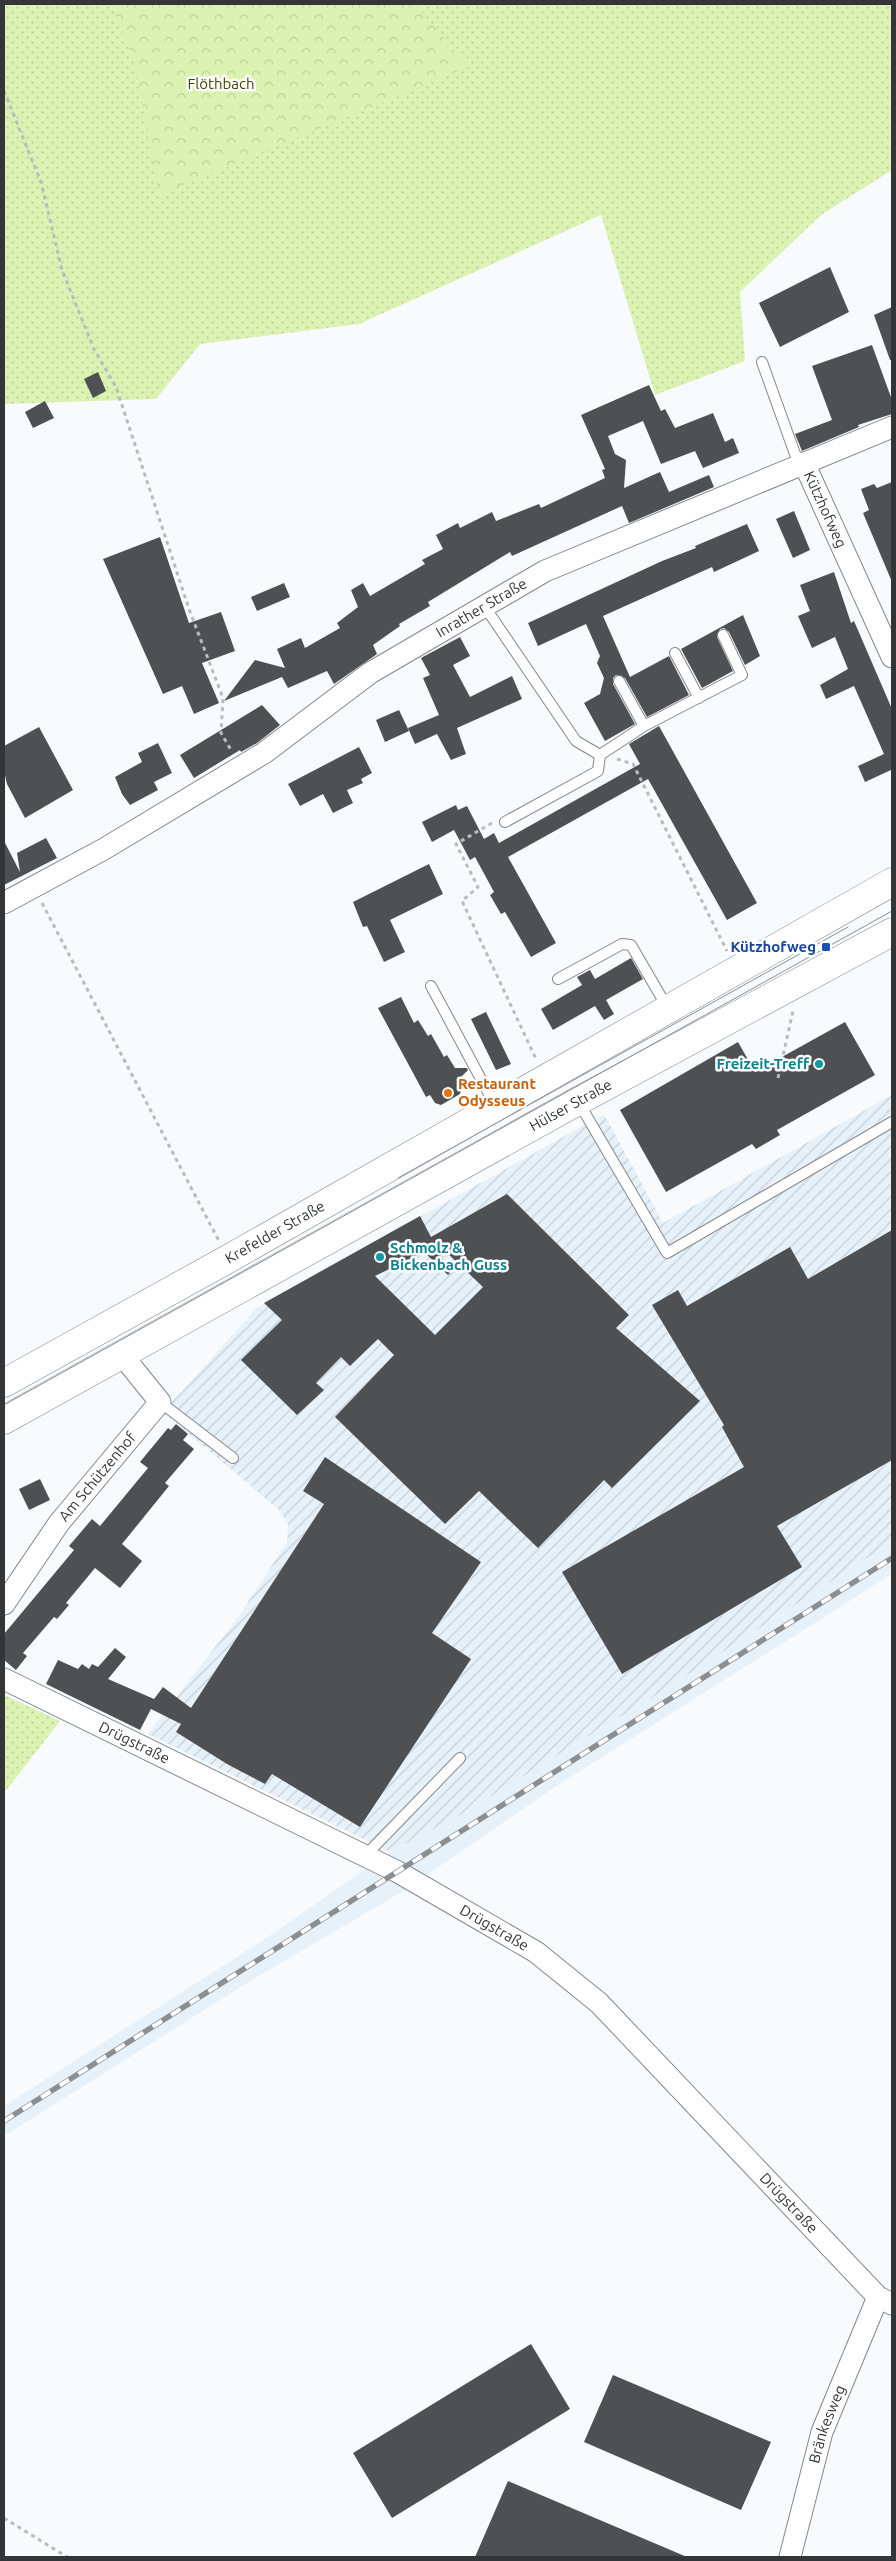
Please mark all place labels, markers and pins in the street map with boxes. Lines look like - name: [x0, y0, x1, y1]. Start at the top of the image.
- place label: Kützhofweg: [730, 938, 816, 955]
- marker: Kützhofweg: [820, 941, 832, 953]
- place label: Freizeit-Treff: [717, 1055, 810, 1072]
- marker: Freizeit-Treff: [813, 1058, 825, 1070]
- place label: Restaurant Odysseus: [458, 1075, 536, 1109]
- marker: Restaurant Odysseus: [442, 1087, 454, 1099]
- place label: Schmolz & Bickenbach Guss: [390, 1239, 507, 1273]
- marker: Schmolz & Bickenbach Guss: [374, 1251, 386, 1263]

